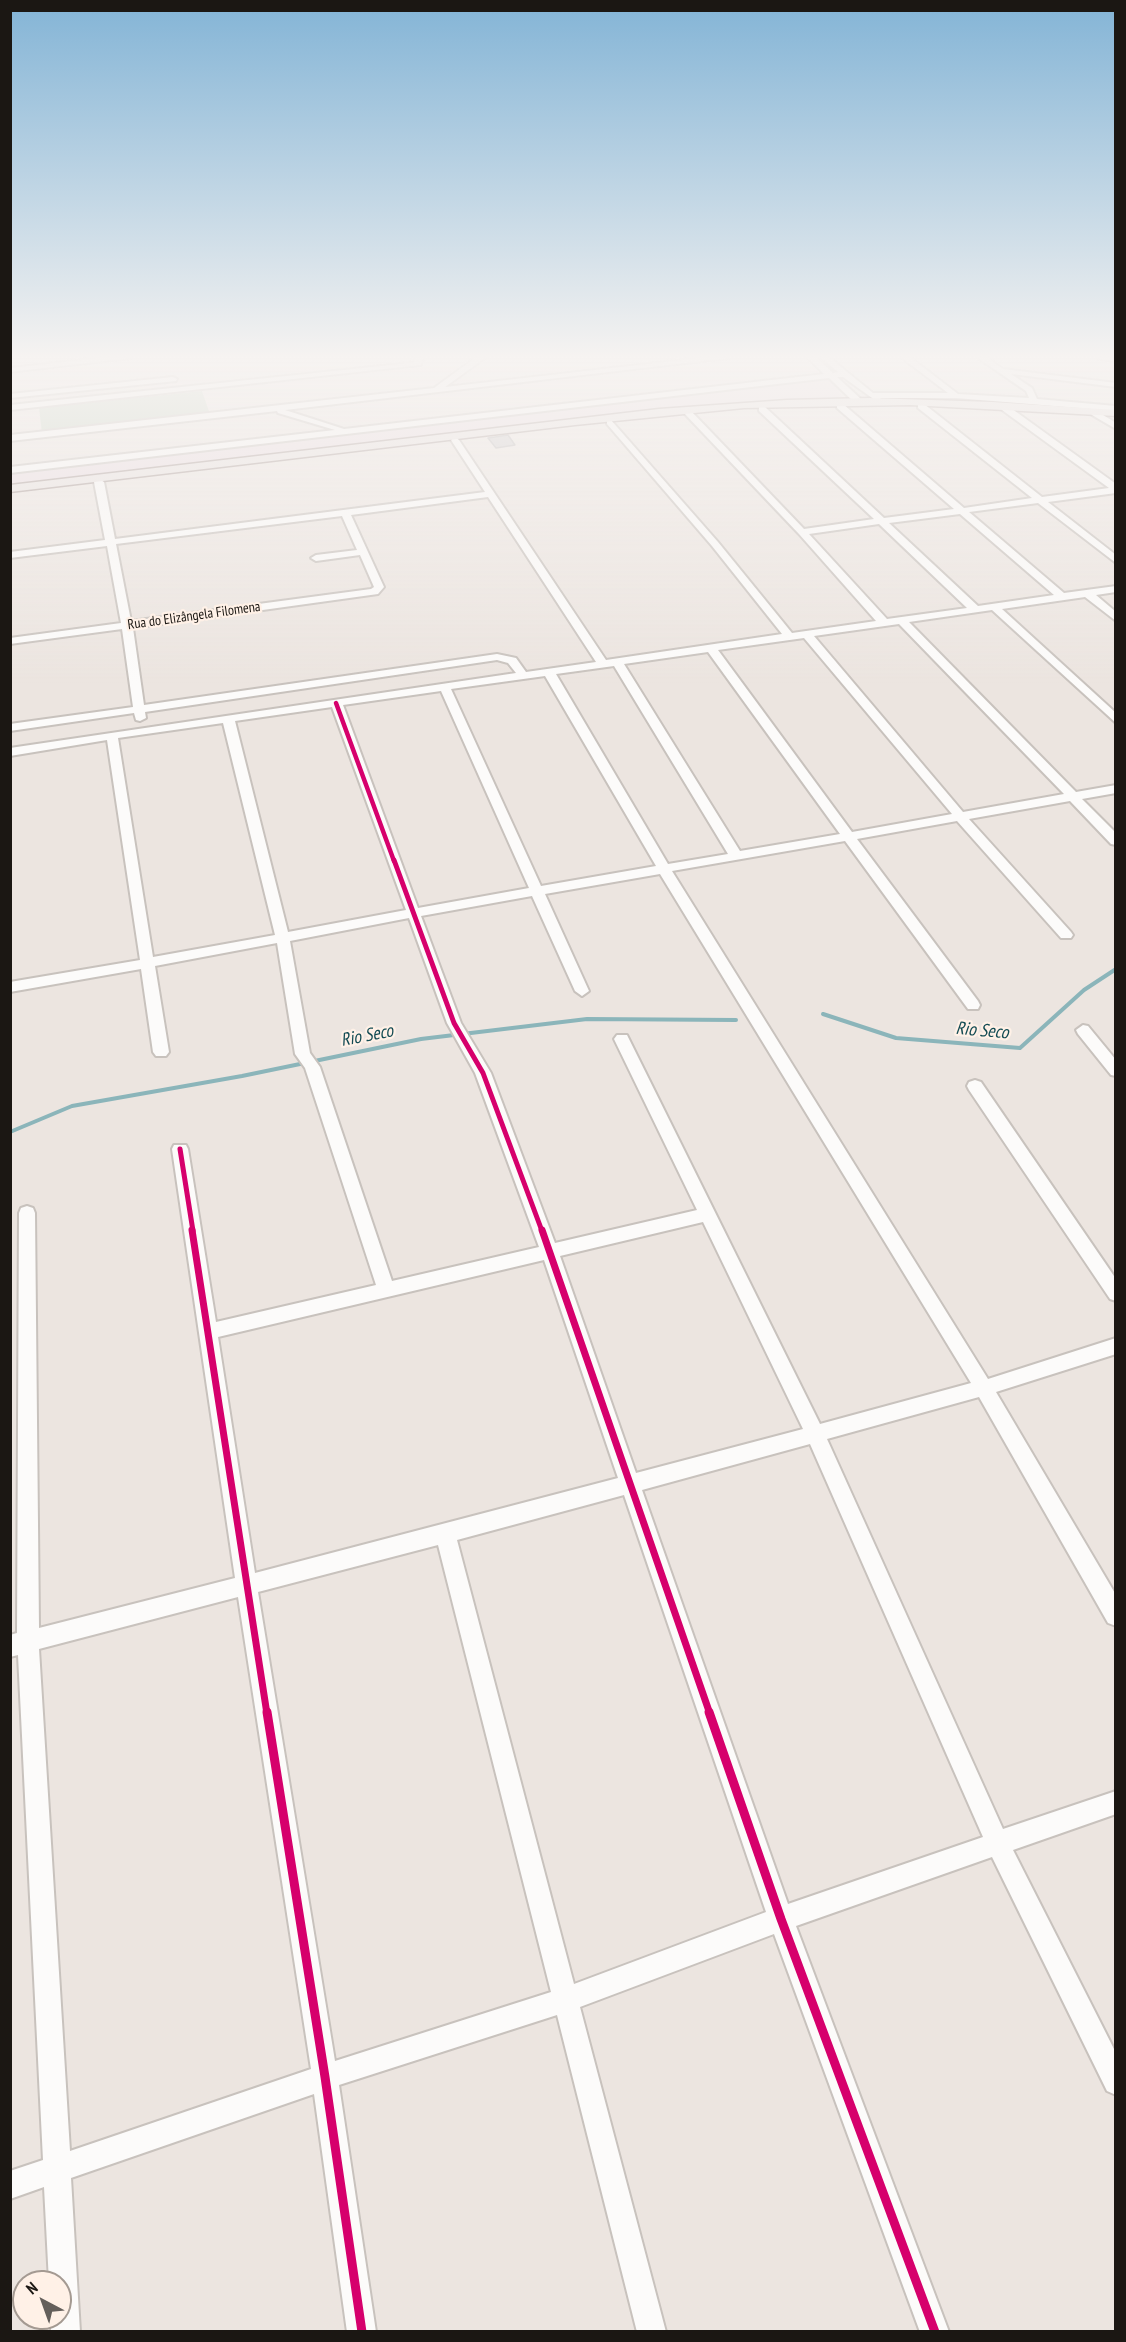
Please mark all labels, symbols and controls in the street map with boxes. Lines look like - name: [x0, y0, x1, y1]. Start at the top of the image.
- street label: Rua do Elizângela Filomena: [126, 598, 262, 634]
- water label: Rio Seco: [955, 1018, 1009, 1044]
- water label: Rio Seco: [339, 1020, 395, 1052]
- north arrow: [12, 2270, 72, 2330]
- text: N: [22, 2278, 41, 2298]

